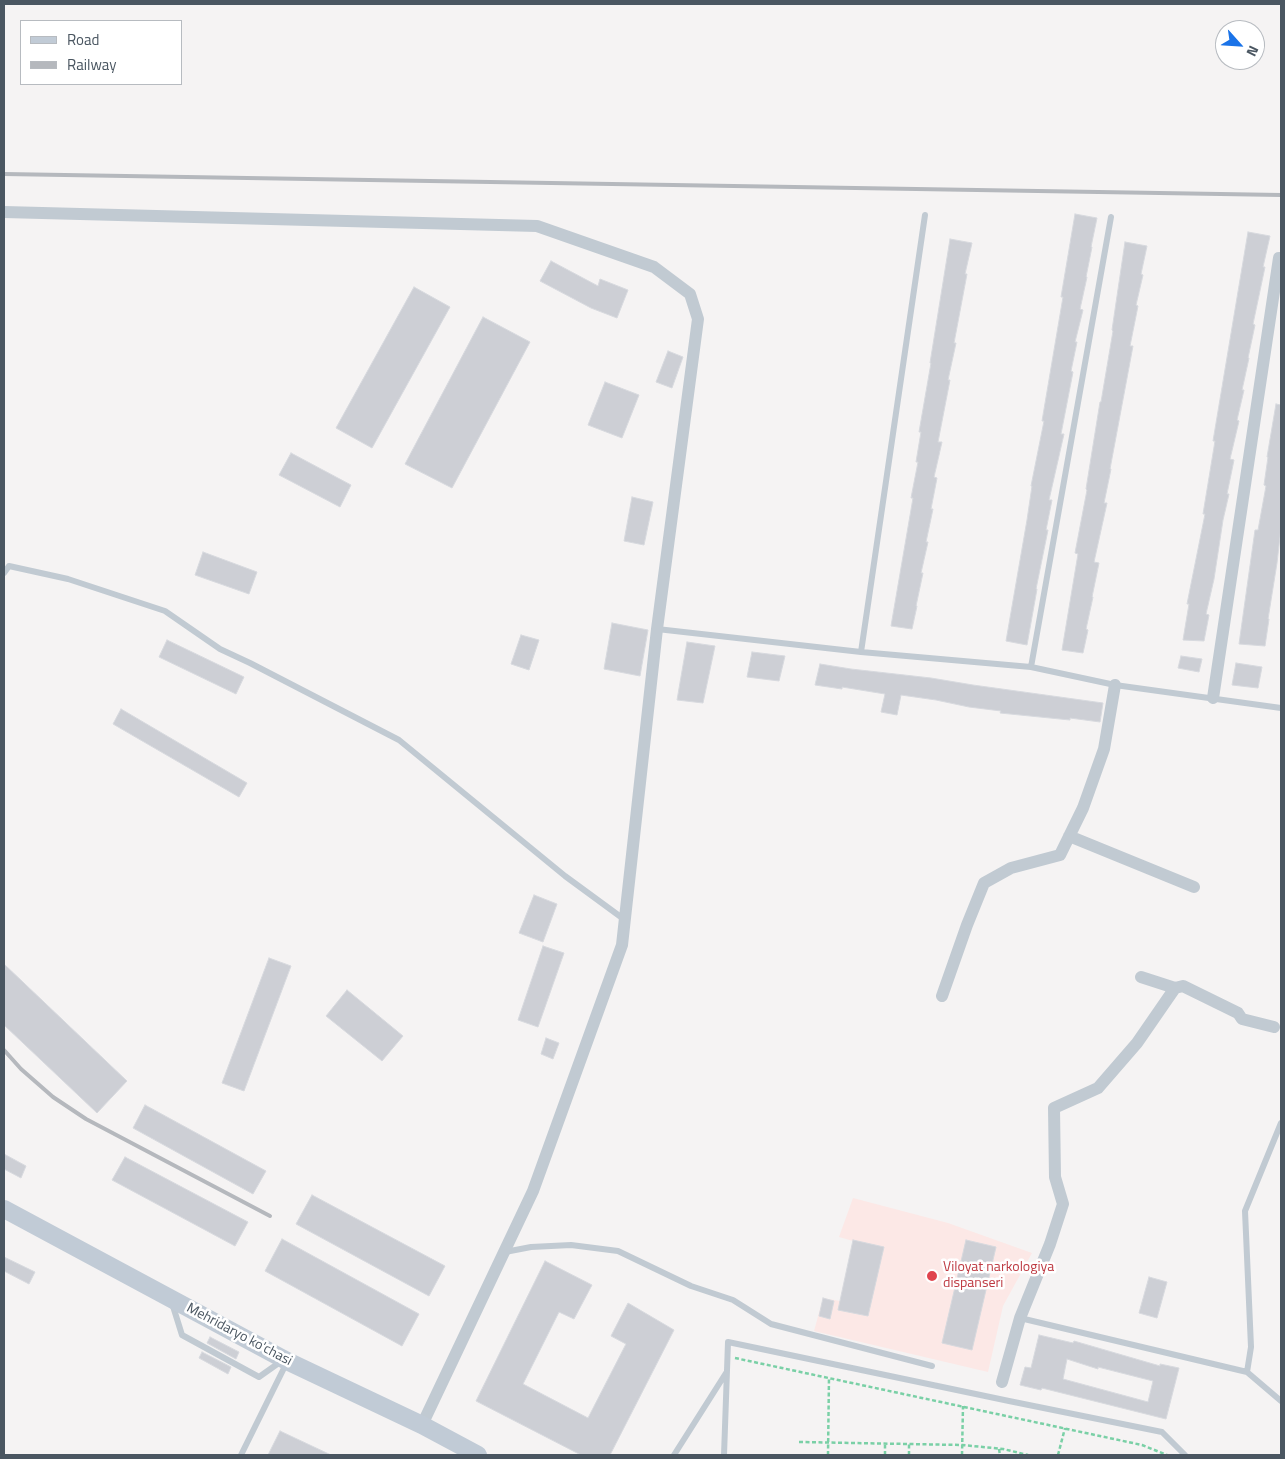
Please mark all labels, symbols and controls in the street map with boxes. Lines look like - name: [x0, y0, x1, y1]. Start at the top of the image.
- legend: [20, 20, 182, 85]
- north arrow: [1215, 20, 1265, 70]
- text: Road: [67, 28, 99, 51]
- text: N: [1241, 42, 1265, 60]
- text: Railway: [67, 53, 117, 76]
- place label: Viloyat narkologiya dispanseri: [943, 1260, 1054, 1292]
- marker: Viloyat narkologiya dispanseri: [925, 1269, 939, 1283]
- street label: Мehridaryo ko'chasi: [183, 1300, 295, 1370]

